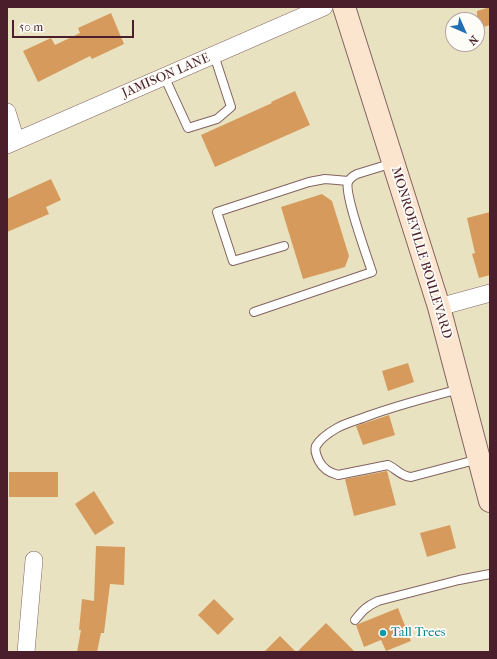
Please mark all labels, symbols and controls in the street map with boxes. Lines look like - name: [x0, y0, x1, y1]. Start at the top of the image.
- scale bar: [14, 12, 136, 38]
- north arrow: [445, 12, 485, 52]
- text: 50 m: [19, 20, 43, 34]
- text: N: [466, 33, 481, 48]
- street label: JAMISON LANE: [120, 50, 212, 102]
- street label: MONROEVILLE BOULEVARD: [387, 165, 455, 341]
- place label: Tall Trees: [391, 625, 446, 641]
- marker: Tall Trees: [378, 628, 388, 638]

